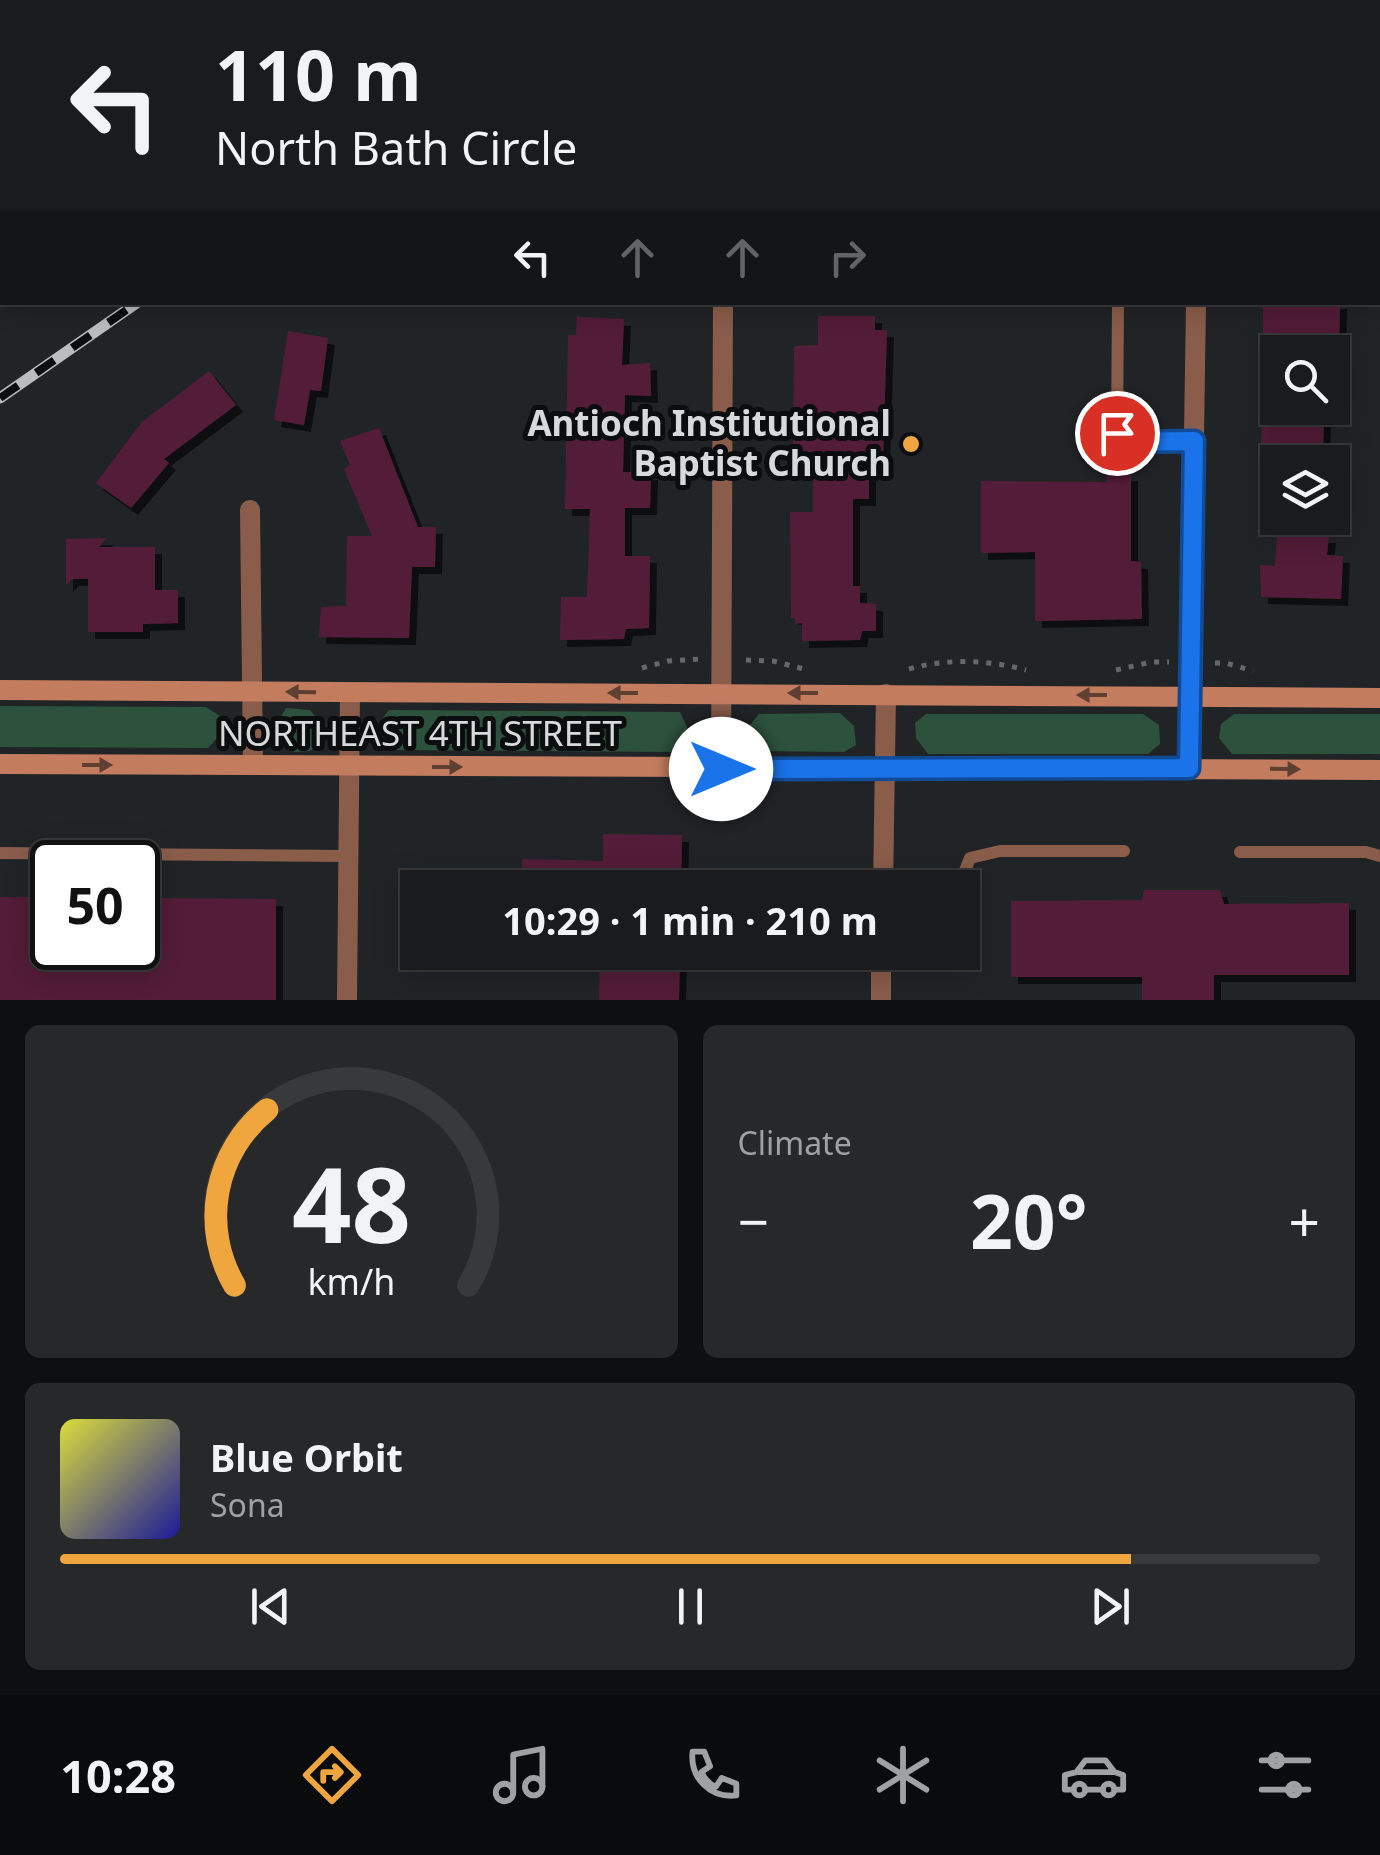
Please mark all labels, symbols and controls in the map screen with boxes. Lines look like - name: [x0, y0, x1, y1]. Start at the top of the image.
- text: 110 m: [215, 26, 422, 122]
- icon: left: [50, 40, 180, 170]
- text: North Bath Circle: [215, 117, 577, 178]
- icon: left: [505, 230, 560, 285]
- icon: ahead: [610, 230, 665, 285]
- icon: ahead: [715, 230, 770, 285]
- icon: right: [820, 230, 875, 285]
- map controls: [1260, 335, 1350, 535]
- button: search: [1260, 335, 1350, 425]
- pin: [1075, 391, 1160, 476]
- place label: Antioch Institutional Baptist Church: [527, 399, 891, 486]
- icon: arrive: [1090, 406, 1145, 461]
- marker: Antioch Institutional Baptist Church: [900, 433, 922, 455]
- button: layers: [1260, 445, 1350, 535]
- one-way arrow: [284, 684, 316, 700]
- one-way arrow: [607, 685, 639, 701]
- one-way arrow: [787, 685, 819, 701]
- one-way arrow: [1076, 687, 1108, 703]
- street label: NORTHEAST 4TH STREET: [218, 709, 623, 756]
- position arrow: [669, 717, 773, 821]
- one-way arrow: [82, 757, 114, 773]
- one-way arrow: [431, 759, 463, 775]
- one-way arrow: [1269, 761, 1301, 777]
- speed limit sign: 50: [30, 840, 160, 970]
- text: 10:29 · 1 min · 210 m: [502, 894, 878, 946]
- text: Climate: [738, 1121, 852, 1164]
- text: 48: [292, 1132, 411, 1273]
- text: 20°: [970, 1169, 1088, 1271]
- text: −: [738, 1183, 769, 1258]
- text: +: [1289, 1183, 1320, 1258]
- text: km/h: [307, 1257, 395, 1305]
- text: Blue Orbit: [210, 1431, 403, 1483]
- text: Sona: [210, 1483, 285, 1526]
- icon: previous: [243, 1579, 298, 1634]
- icon: pause: [663, 1579, 718, 1634]
- icon: next: [1083, 1579, 1138, 1634]
- icon: directions: [297, 1740, 367, 1810]
- icon: music: [487, 1740, 557, 1810]
- icon: phone: [678, 1740, 748, 1810]
- icon: climate: [868, 1740, 938, 1810]
- icon: car: [1059, 1740, 1129, 1810]
- icon: filters: [1250, 1740, 1320, 1810]
- text: 10:28: [60, 1745, 176, 1806]

